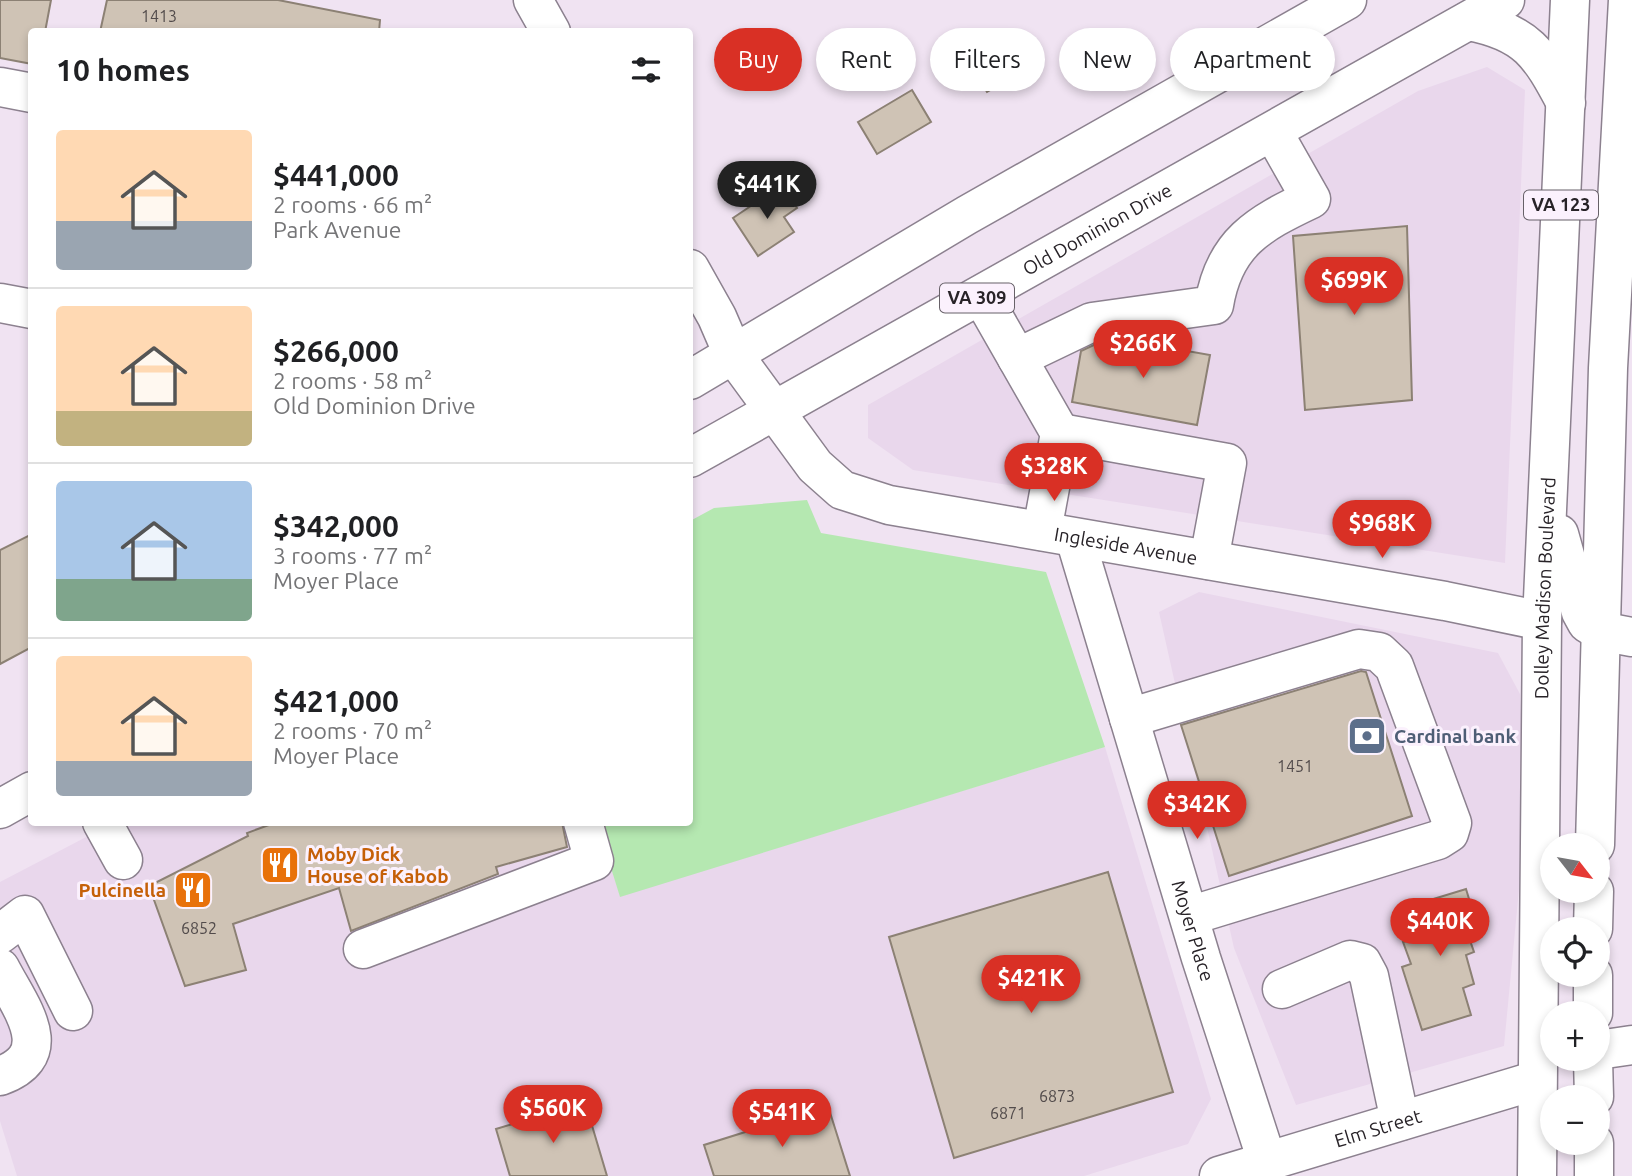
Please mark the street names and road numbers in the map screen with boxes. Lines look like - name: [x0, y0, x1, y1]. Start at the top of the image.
- street label: Old Dominion Drive: [1019, 179, 1176, 280]
- road number: VA 123: [1524, 190, 1598, 220]
- road number: VA 309: [940, 284, 1014, 312]
- street label: Dolley Madison Boulevard: [1530, 477, 1559, 699]
- street label: Ingleside Avenue: [1052, 523, 1199, 569]
- street label: Moyer Place: [1167, 878, 1219, 984]
- street label: Elm Street: [1332, 1104, 1424, 1151]

